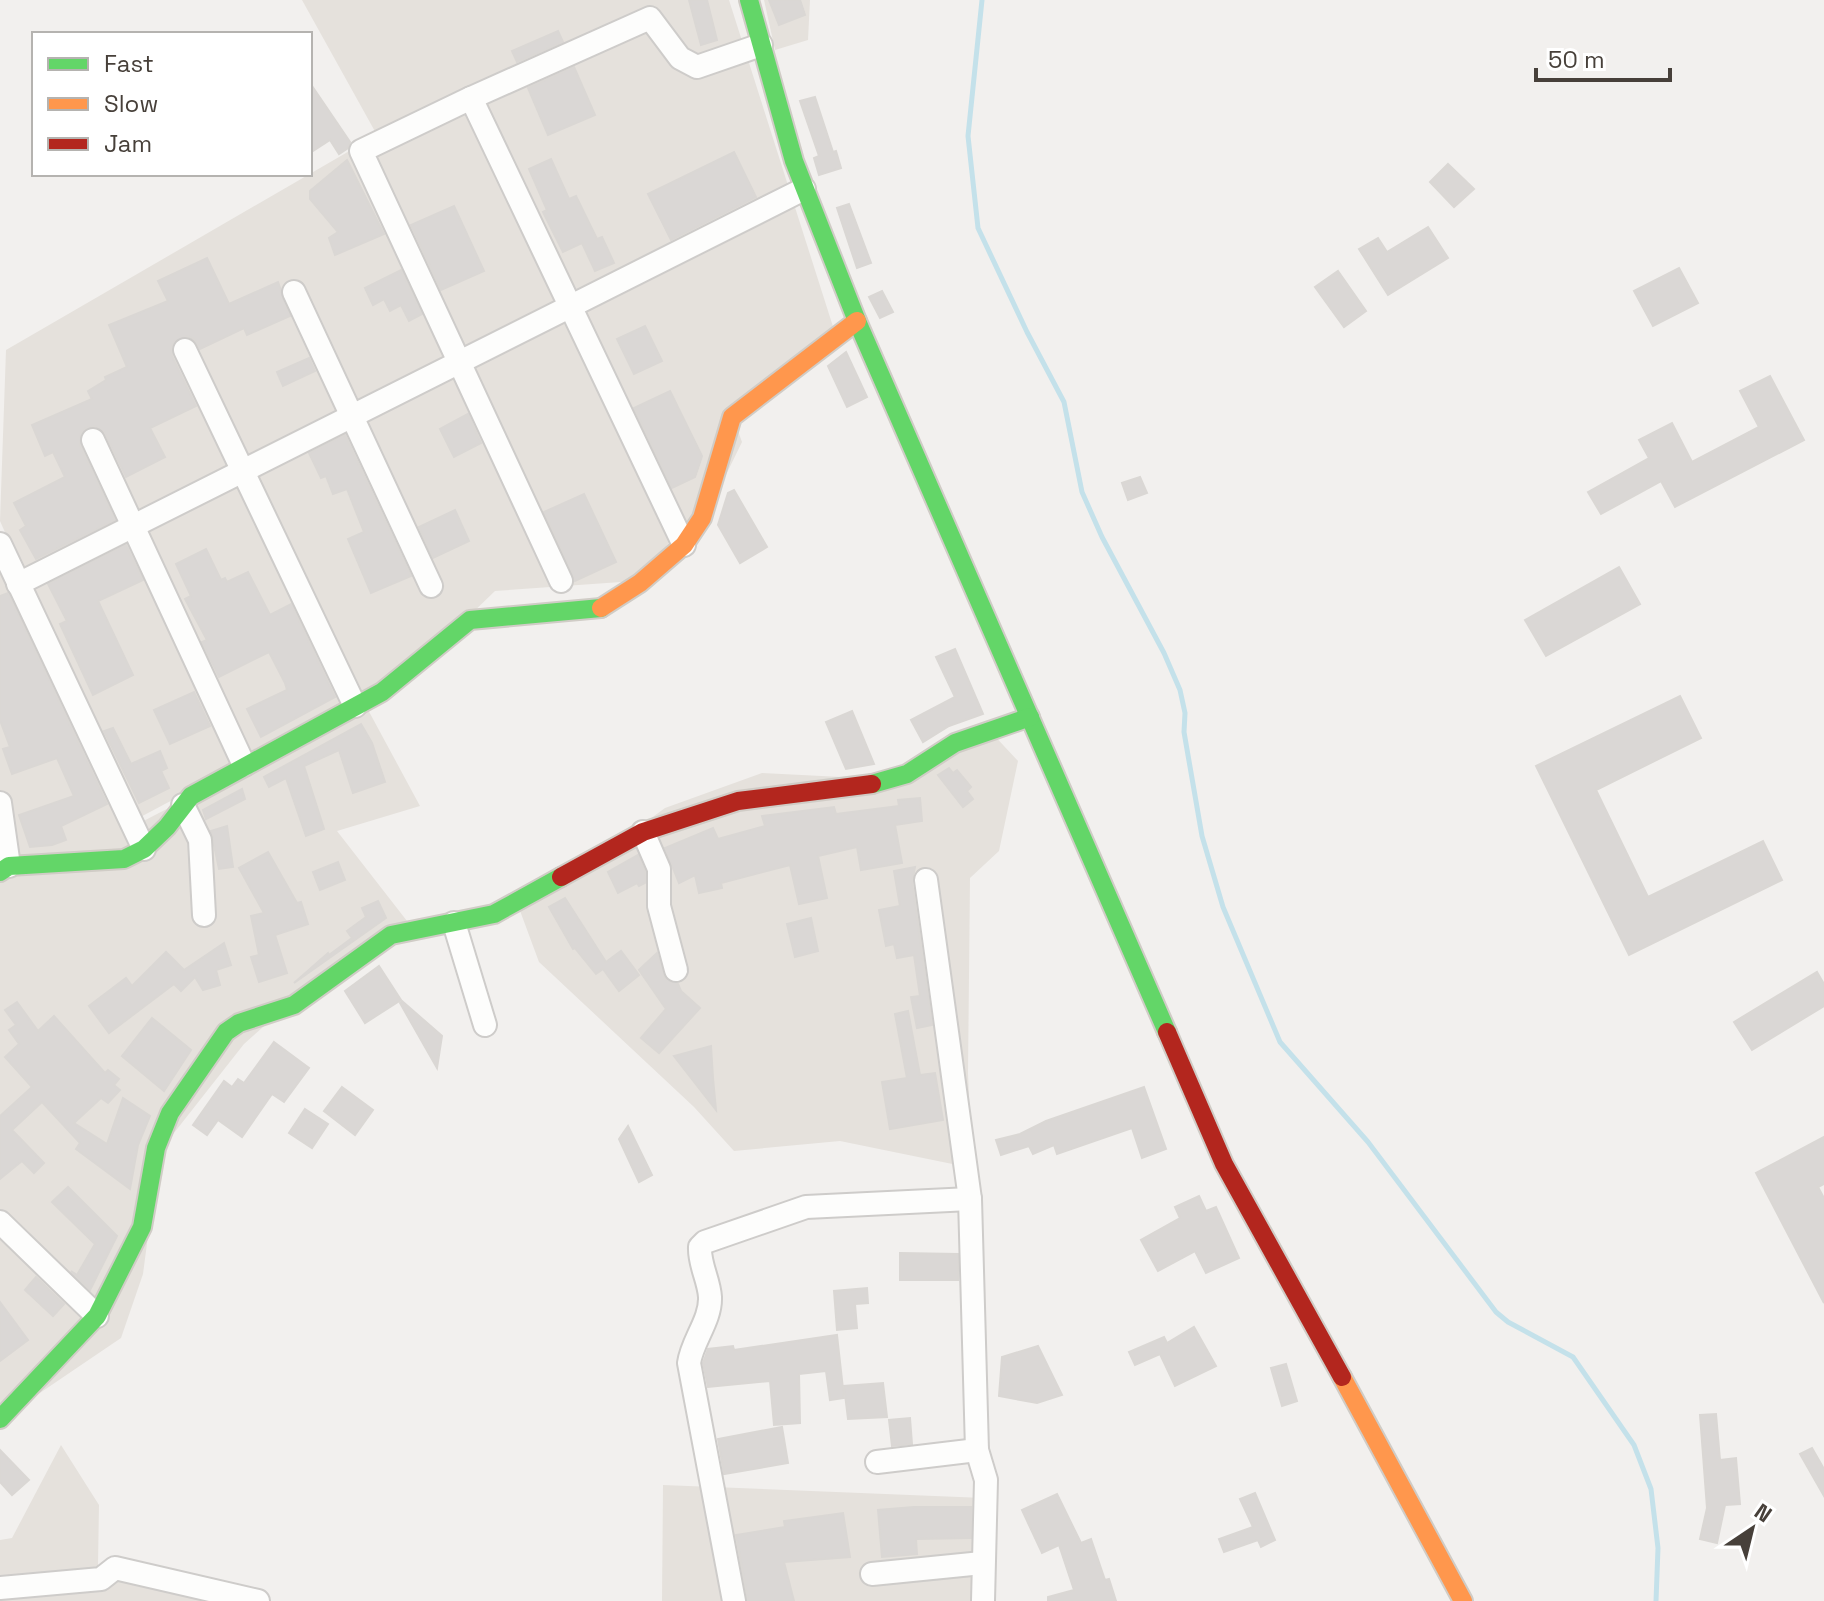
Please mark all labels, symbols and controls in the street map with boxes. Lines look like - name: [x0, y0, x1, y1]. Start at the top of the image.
- legend: [32, 32, 312, 176]
- scale bar: [1536, 32, 1670, 82]
- text: 50 m: [1548, 44, 1605, 75]
- text: Fast: [104, 48, 154, 79]
- text: Slow: [104, 88, 158, 119]
- text: Jam: [104, 128, 152, 159]
- north arrow: [1712, 1489, 1792, 1569]
- text: N: [1749, 1497, 1778, 1528]

